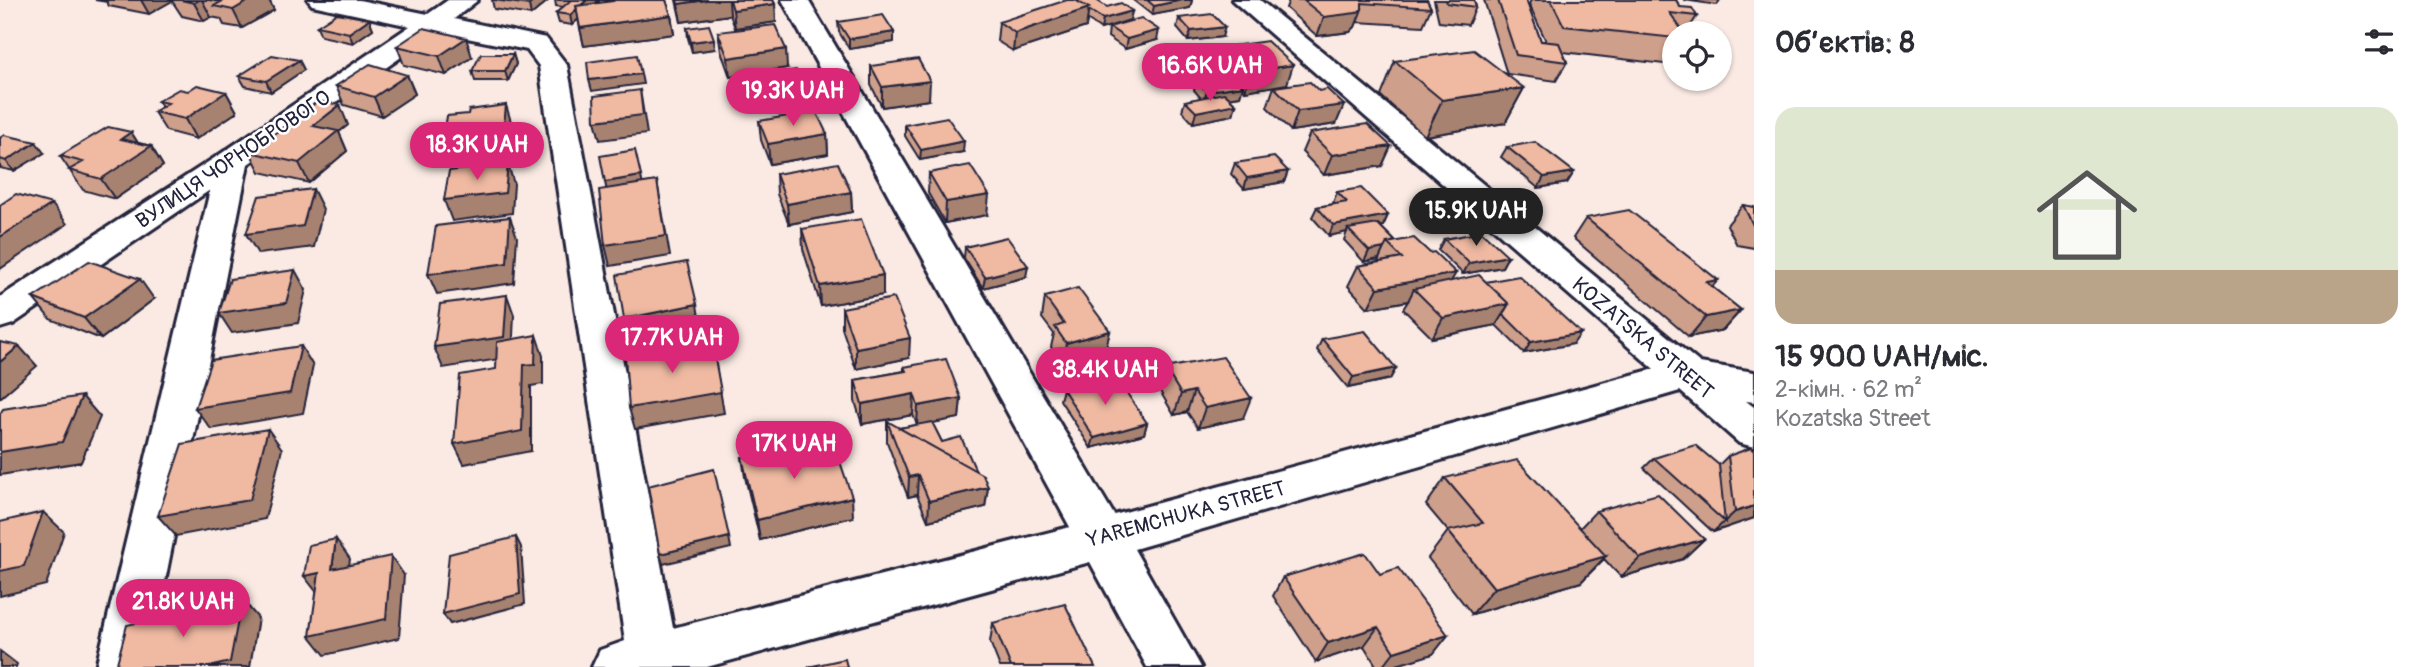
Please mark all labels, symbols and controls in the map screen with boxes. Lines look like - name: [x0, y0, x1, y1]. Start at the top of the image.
- map controls: [1662, 21, 1732, 91]
- button: locate: [1662, 21, 1732, 91]
- icon: filters: [2360, 23, 2398, 61]
- text: Об’єктів: 8: [1775, 24, 1915, 61]
- pin: 16.6K UAH: [1130, 43, 1290, 103]
- text: 16.6K UAH: [1158, 51, 1262, 80]
- pin: 19.3K UAH: [713, 68, 873, 128]
- text: 19.3K UAH: [742, 76, 844, 105]
- street label: ВУЛИЦЯ ЧОРНОБРОВОГО: [131, 84, 336, 235]
- pin: 18.3K UAH: [397, 122, 557, 182]
- text: 18.3K UAH: [426, 130, 528, 159]
- icon: home: [2024, 152, 2150, 278]
- pin: 15.9K UAH: [1396, 188, 1556, 248]
- text: 15.9K UAH: [1425, 196, 1527, 225]
- street label: KOZATSKA STREET: [1566, 271, 1719, 406]
- pin: 17.7K UAH: [592, 316, 752, 375]
- text: 17.7K UAH: [621, 323, 723, 352]
- text: 15 900 UAH/міс.: [1775, 338, 1988, 375]
- pin: 38.4K UAH: [1025, 348, 1185, 407]
- text: 38.4K UAH: [1052, 355, 1158, 384]
- text: 2-кімн. · 62 m²: [1775, 375, 1922, 404]
- text: Kozatska Street: [1775, 404, 1930, 433]
- pin: 17K UAH: [729, 421, 859, 481]
- text: 17K UAH: [752, 429, 836, 458]
- street label: YAREMCHUKA STREET: [1083, 475, 1289, 554]
- pin: 21.8K UAH: [103, 580, 263, 639]
- text: 21.8K UAH: [132, 587, 234, 616]

